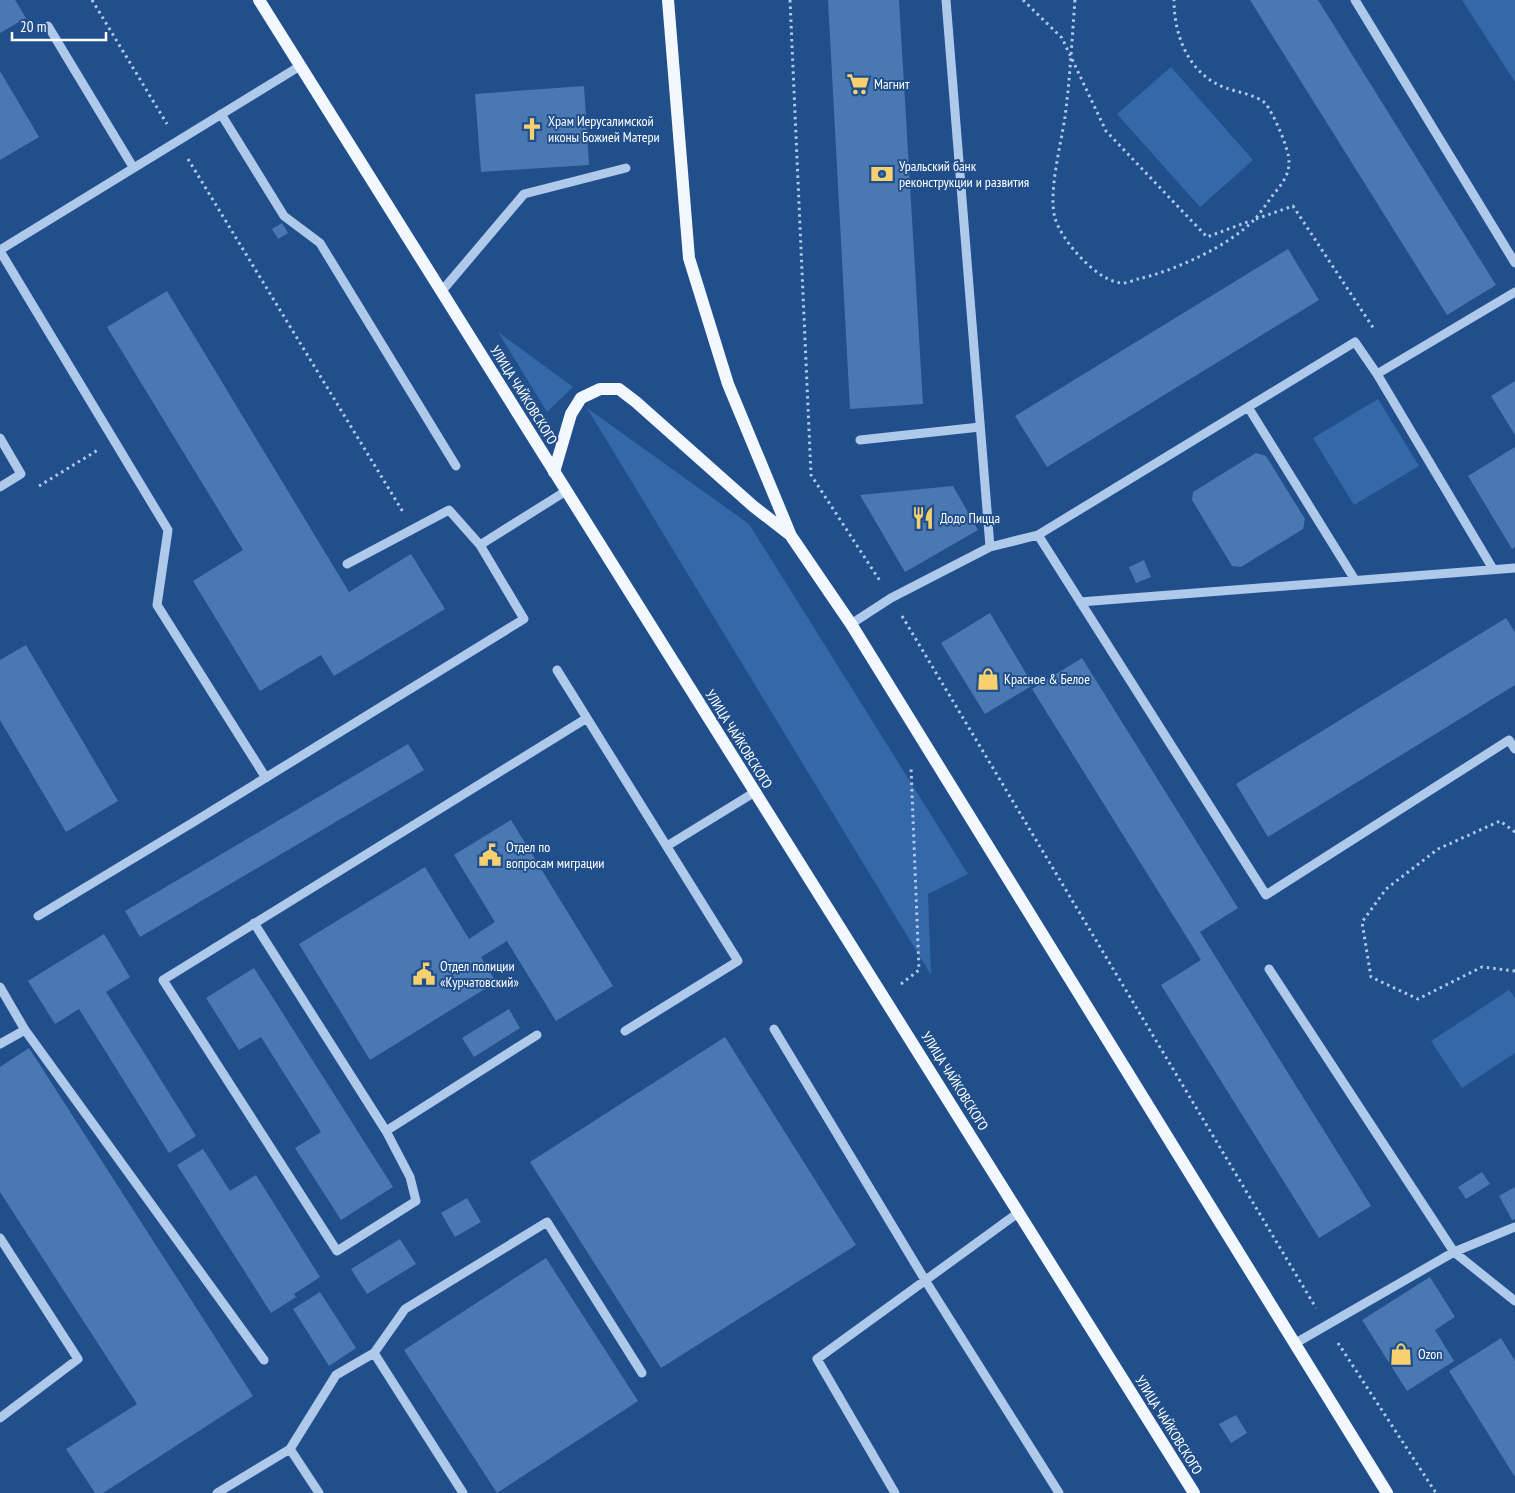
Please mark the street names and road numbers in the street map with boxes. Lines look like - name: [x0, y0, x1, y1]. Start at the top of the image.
- street label: УЛИЦА ЧАЙКОВСКОГО: [486, 342, 562, 448]
- street label: УЛИЦА ЧАЙКОВСКОГО: [701, 686, 777, 792]
- street label: УЛИЦА ЧАЙКОВСКОГО: [917, 1028, 993, 1134]
- street label: УЛИЦА ЧАЙКОВСКОГО: [1131, 1372, 1207, 1478]

